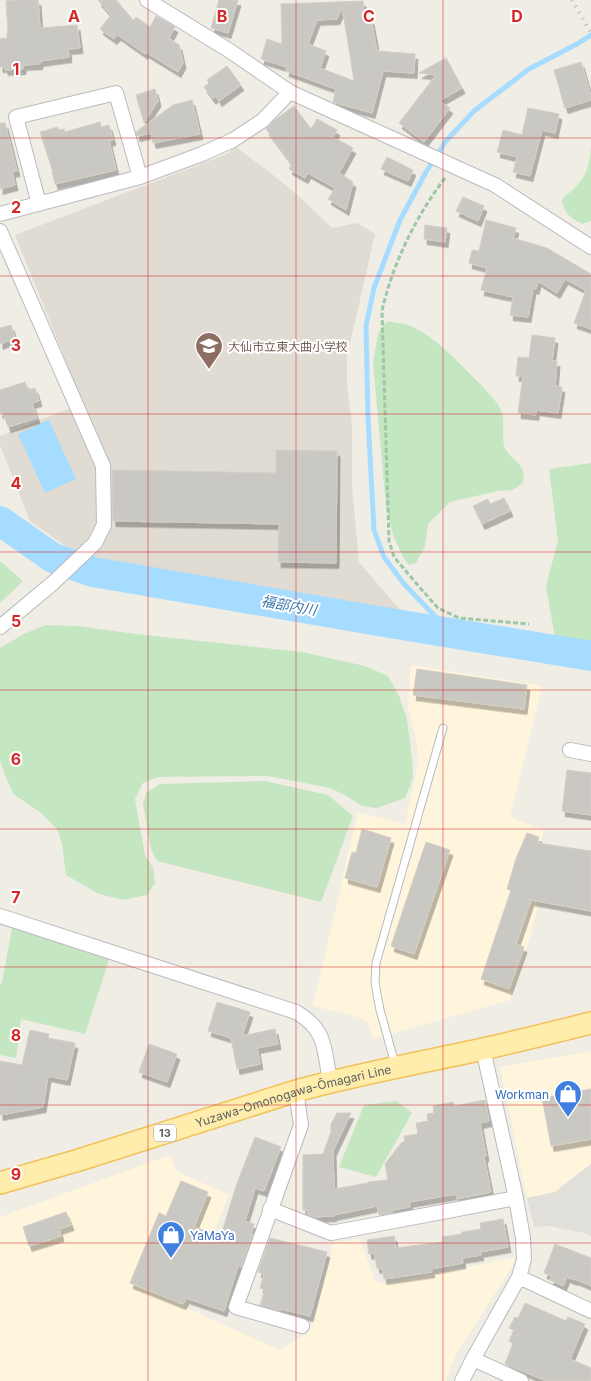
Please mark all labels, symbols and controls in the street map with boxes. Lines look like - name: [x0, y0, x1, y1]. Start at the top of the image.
- text: A: [68, 6, 80, 26]
- text: B: [217, 6, 227, 26]
- text: C: [363, 6, 375, 26]
- text: D: [511, 6, 523, 26]
- text: 1: [13, 59, 19, 79]
- text: 2: [11, 197, 21, 217]
- school or university icon: 大仙市立東大曲小学校: [194, 331, 224, 370]
- text: 3: [11, 335, 21, 355]
- place label: 大仙市立東大曲小学校: [228, 339, 348, 354]
- text: 4: [11, 473, 22, 493]
- water label: 福部内川: [260, 592, 320, 619]
- text: 5: [11, 611, 21, 631]
- text: 6: [11, 749, 21, 769]
- text: 7: [11, 887, 21, 907]
- text: 8: [11, 1025, 21, 1045]
- street label: Yuzawa-Omonogawa-Ōmagari Line: [193, 1061, 392, 1130]
- shop icon: Workman: [553, 1079, 583, 1118]
- place label: Workman: [495, 1087, 549, 1102]
- road number: 13: [154, 1124, 176, 1142]
- text: 9: [11, 1164, 21, 1184]
- shop icon: YaMaYa: [156, 1220, 186, 1259]
- place label: YaMaYa: [190, 1228, 235, 1243]

